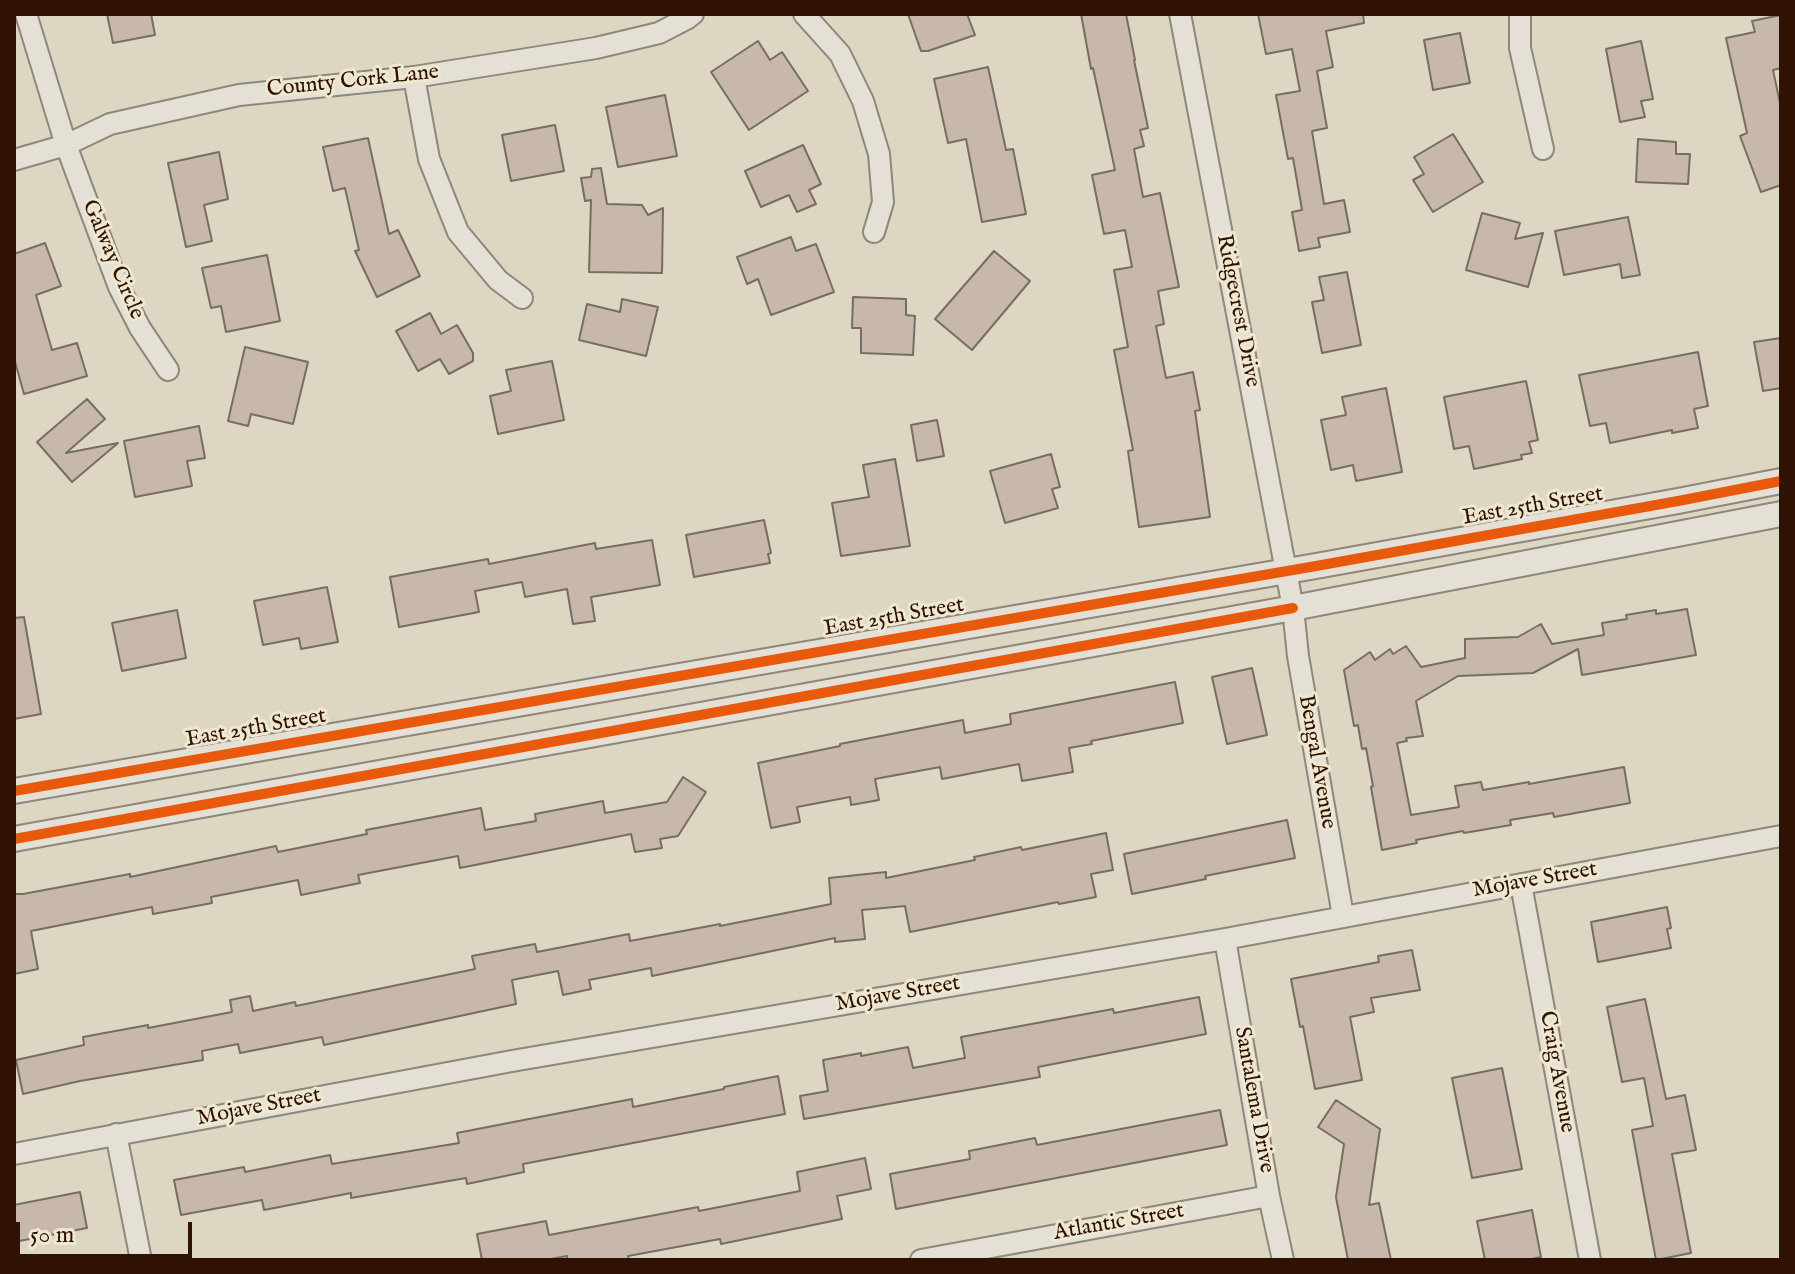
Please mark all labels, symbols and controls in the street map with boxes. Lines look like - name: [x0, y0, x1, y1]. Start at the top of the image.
- street label: County Cork Lane: [266, 60, 440, 104]
- street label: Galway Circle: [75, 196, 149, 324]
- street label: Ridgecrest Drive: [1209, 232, 1265, 390]
- street label: East 25th Street: [1461, 482, 1605, 532]
- street label: East 25th Street: [822, 593, 966, 643]
- street label: Bengal Avenue: [1291, 693, 1341, 831]
- street label: East 25th Street: [184, 704, 328, 754]
- street label: Mojave Street: [1471, 857, 1599, 905]
- street label: Mojave Street: [834, 971, 962, 1019]
- street label: Craig Avenue: [1532, 1009, 1580, 1135]
- street label: Santalema Drive: [1227, 1025, 1279, 1175]
- street label: Mojave Street: [195, 1083, 323, 1133]
- street label: Atlantic Street: [1052, 1199, 1186, 1247]
- scale bar: [20, 1206, 196, 1256]
- text: 50 m: [30, 1220, 74, 1251]

